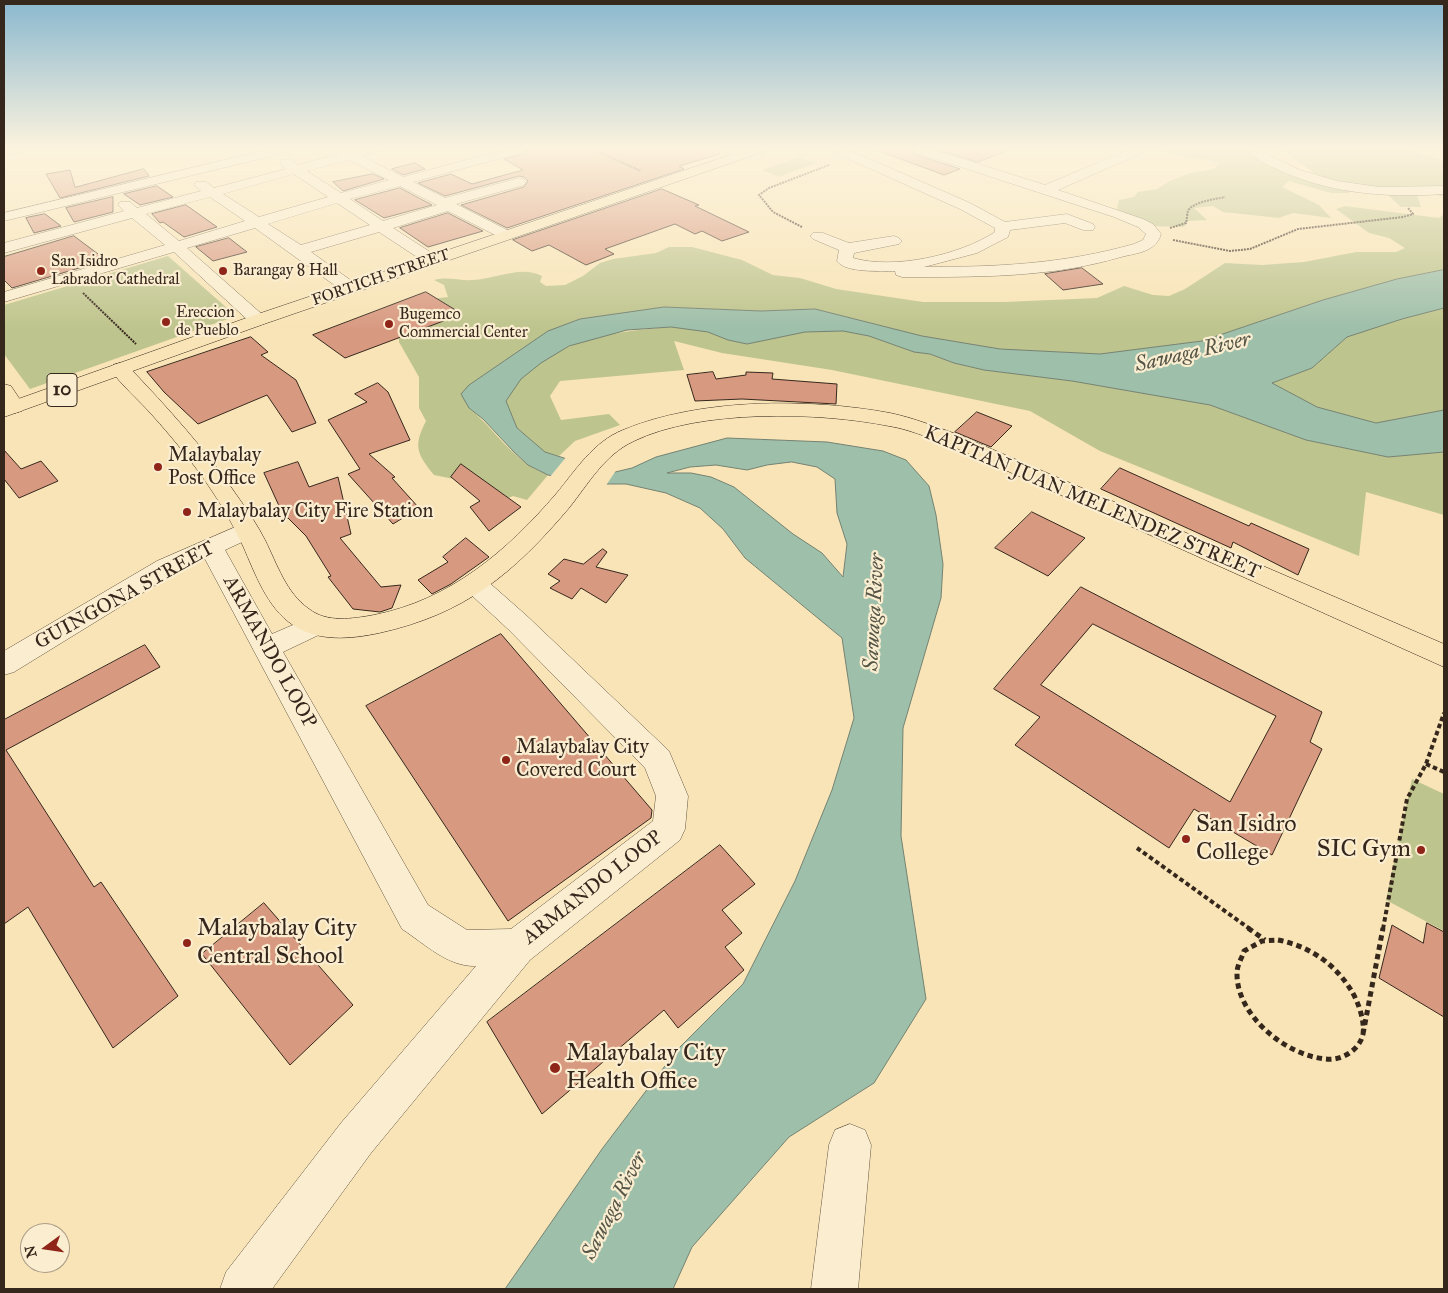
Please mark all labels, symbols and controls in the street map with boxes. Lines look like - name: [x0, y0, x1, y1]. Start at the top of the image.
- street label: FORTICH STREET: [309, 245, 453, 311]
- place label: San Isidro Labrador Cathedral: [51, 252, 180, 290]
- place label: Barangay 8 Hall: [233, 261, 338, 281]
- marker: San Isidro Labrador Cathedral: [35, 265, 47, 277]
- marker: Barangay 8 Hall: [217, 265, 229, 277]
- place label: Ereccion de Pueblo: [176, 303, 239, 341]
- place label: Bugemco Commercial Center: [399, 305, 528, 343]
- marker: Ereccion de Pueblo: [160, 316, 172, 328]
- marker: Bugemco Commercial Center: [383, 318, 395, 330]
- water label: Sawaga River: [1133, 327, 1253, 379]
- road number: 10: [47, 374, 77, 406]
- street label: KAPITAN JUAN MELENDEZ STREET: [920, 421, 1264, 585]
- place label: Malaybalay Post Office: [168, 444, 261, 491]
- marker: Malaybalay Post Office: [152, 461, 164, 473]
- place label: Malaybalay City Fire Station: [197, 500, 433, 524]
- marker: Malaybalay City Fire Station: [181, 506, 193, 518]
- street label: GUINGONA STREET: [31, 537, 219, 655]
- water label: Sawaga River: [859, 552, 891, 672]
- street label: ARMANDO LOOP: [217, 572, 321, 732]
- place label: Malaybalay City Covered Court: [516, 736, 649, 783]
- marker: Malaybalay City Covered Court: [500, 754, 512, 766]
- place label: San Isidro College: [1196, 811, 1297, 867]
- street label: ARMANDO LOOP: [518, 826, 668, 950]
- marker: San Isidro College: [1180, 833, 1192, 845]
- place label: SIC Gym: [1317, 836, 1411, 864]
- marker: SIC Gym: [1415, 844, 1427, 856]
- place label: Malaybalay City Central School: [197, 915, 357, 971]
- marker: Malaybalay City Central School: [181, 937, 193, 949]
- place label: Malaybalay City Health Office: [566, 1040, 726, 1096]
- marker: Malaybalay City Health Office: [548, 1061, 562, 1075]
- water label: Sawaga River: [577, 1148, 653, 1264]
- north arrow: [20, 1223, 70, 1273]
- text: N: [21, 1244, 41, 1259]

